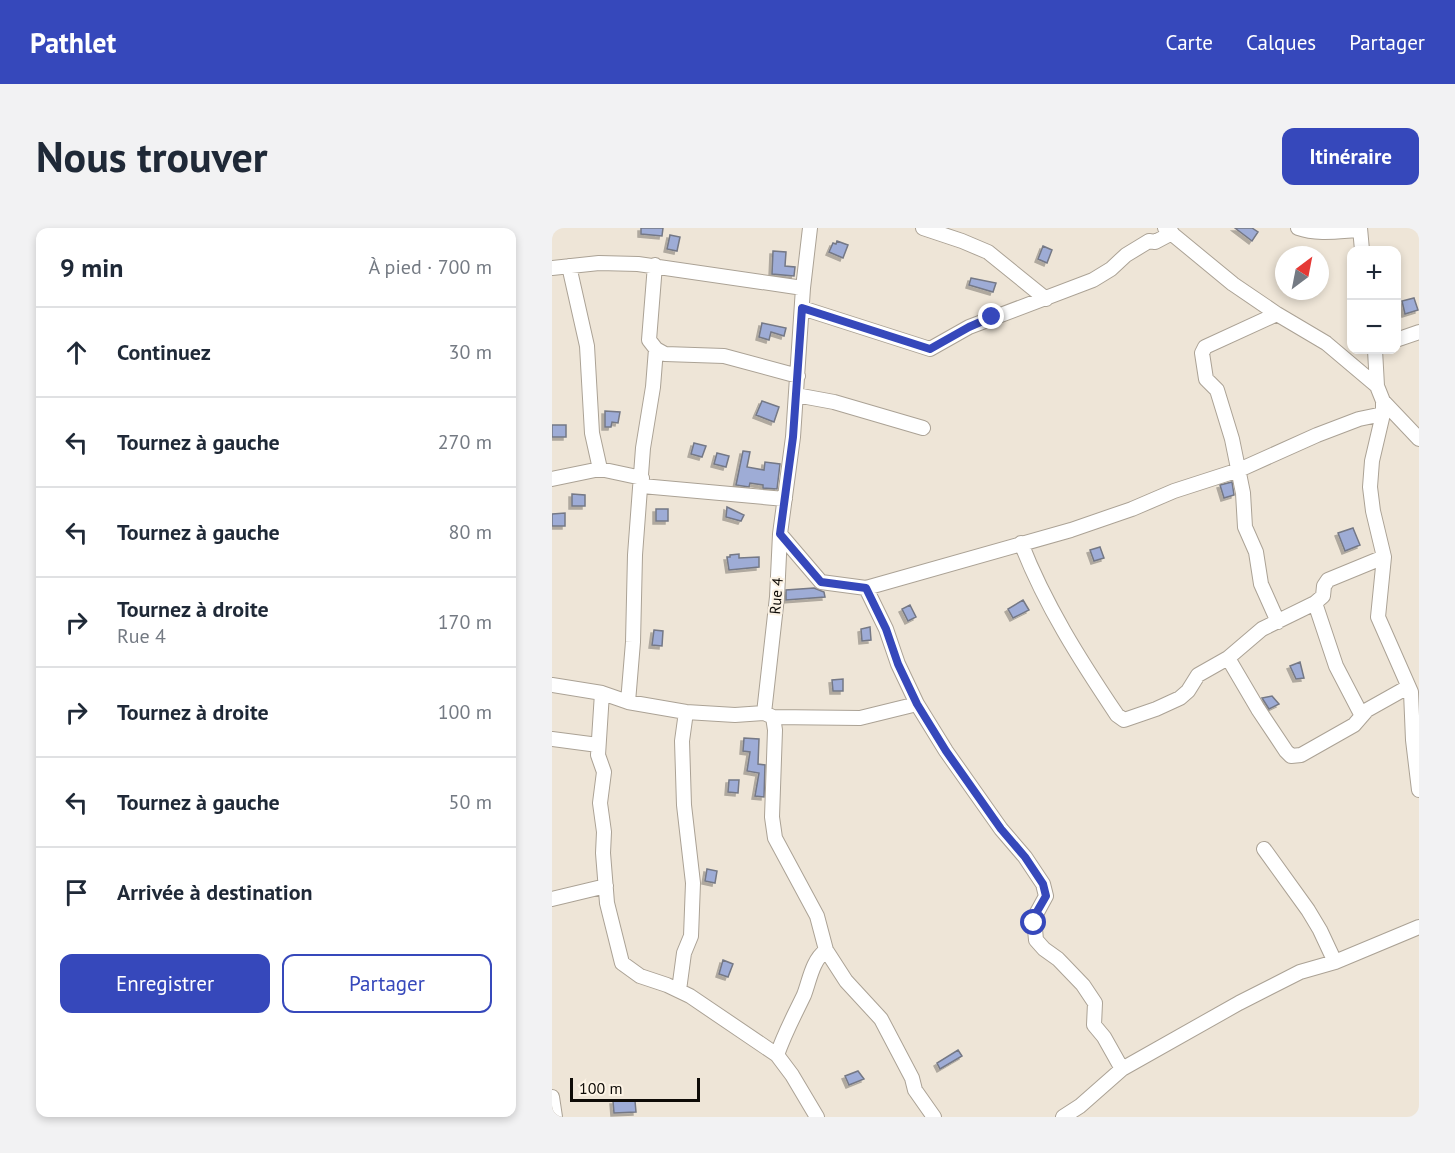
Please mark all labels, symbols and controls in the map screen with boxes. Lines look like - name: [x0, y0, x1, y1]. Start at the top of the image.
- text: Pathlet: [30, 24, 116, 61]
- text: Carte: [1166, 29, 1213, 56]
- text: Calques: [1246, 29, 1316, 56]
- text: Partager: [1349, 29, 1425, 56]
- button: Itinéraire: [1282, 128, 1419, 185]
- text: Nous trouver: [36, 129, 267, 184]
- north arrow: [1275, 246, 1329, 300]
- map controls: [1347, 246, 1401, 354]
- button: +: [1347, 246, 1401, 300]
- text: 9 min: [60, 251, 123, 284]
- text: À pied · 700 m: [368, 254, 492, 280]
- button: −: [1347, 300, 1401, 354]
- route end: [978, 303, 1004, 329]
- icon: ahead: [60, 336, 93, 369]
- text: Continuez: [117, 338, 211, 366]
- text: 30 m: [449, 339, 492, 365]
- icon: left: [60, 426, 93, 459]
- text: Tournez à gauche: [117, 428, 280, 456]
- text: 270 m: [438, 429, 492, 455]
- icon: left: [60, 516, 93, 549]
- text: Tournez à gauche: [117, 518, 280, 546]
- text: 80 m: [449, 519, 492, 545]
- street label: Rue 4: [765, 577, 787, 615]
- text: Tournez à droite: [117, 595, 269, 623]
- icon: right: [60, 606, 93, 639]
- text: 170 m: [438, 609, 492, 635]
- text: Rue 4: [117, 623, 166, 649]
- icon: right: [60, 696, 93, 729]
- text: Tournez à droite: [117, 698, 269, 726]
- text: 100 m: [438, 699, 492, 725]
- icon: left: [60, 786, 93, 819]
- text: Tournez à gauche: [117, 788, 280, 816]
- text: 50 m: [449, 789, 492, 815]
- icon: arrive: [60, 876, 93, 909]
- text: Arrivée à destination: [117, 878, 313, 906]
- route start: [1020, 909, 1046, 935]
- button: Enregistrer: [60, 954, 270, 1013]
- button: Partager: [282, 954, 492, 1013]
- scale bar: [570, 1075, 700, 1102]
- text: 100 m: [579, 1078, 622, 1098]

